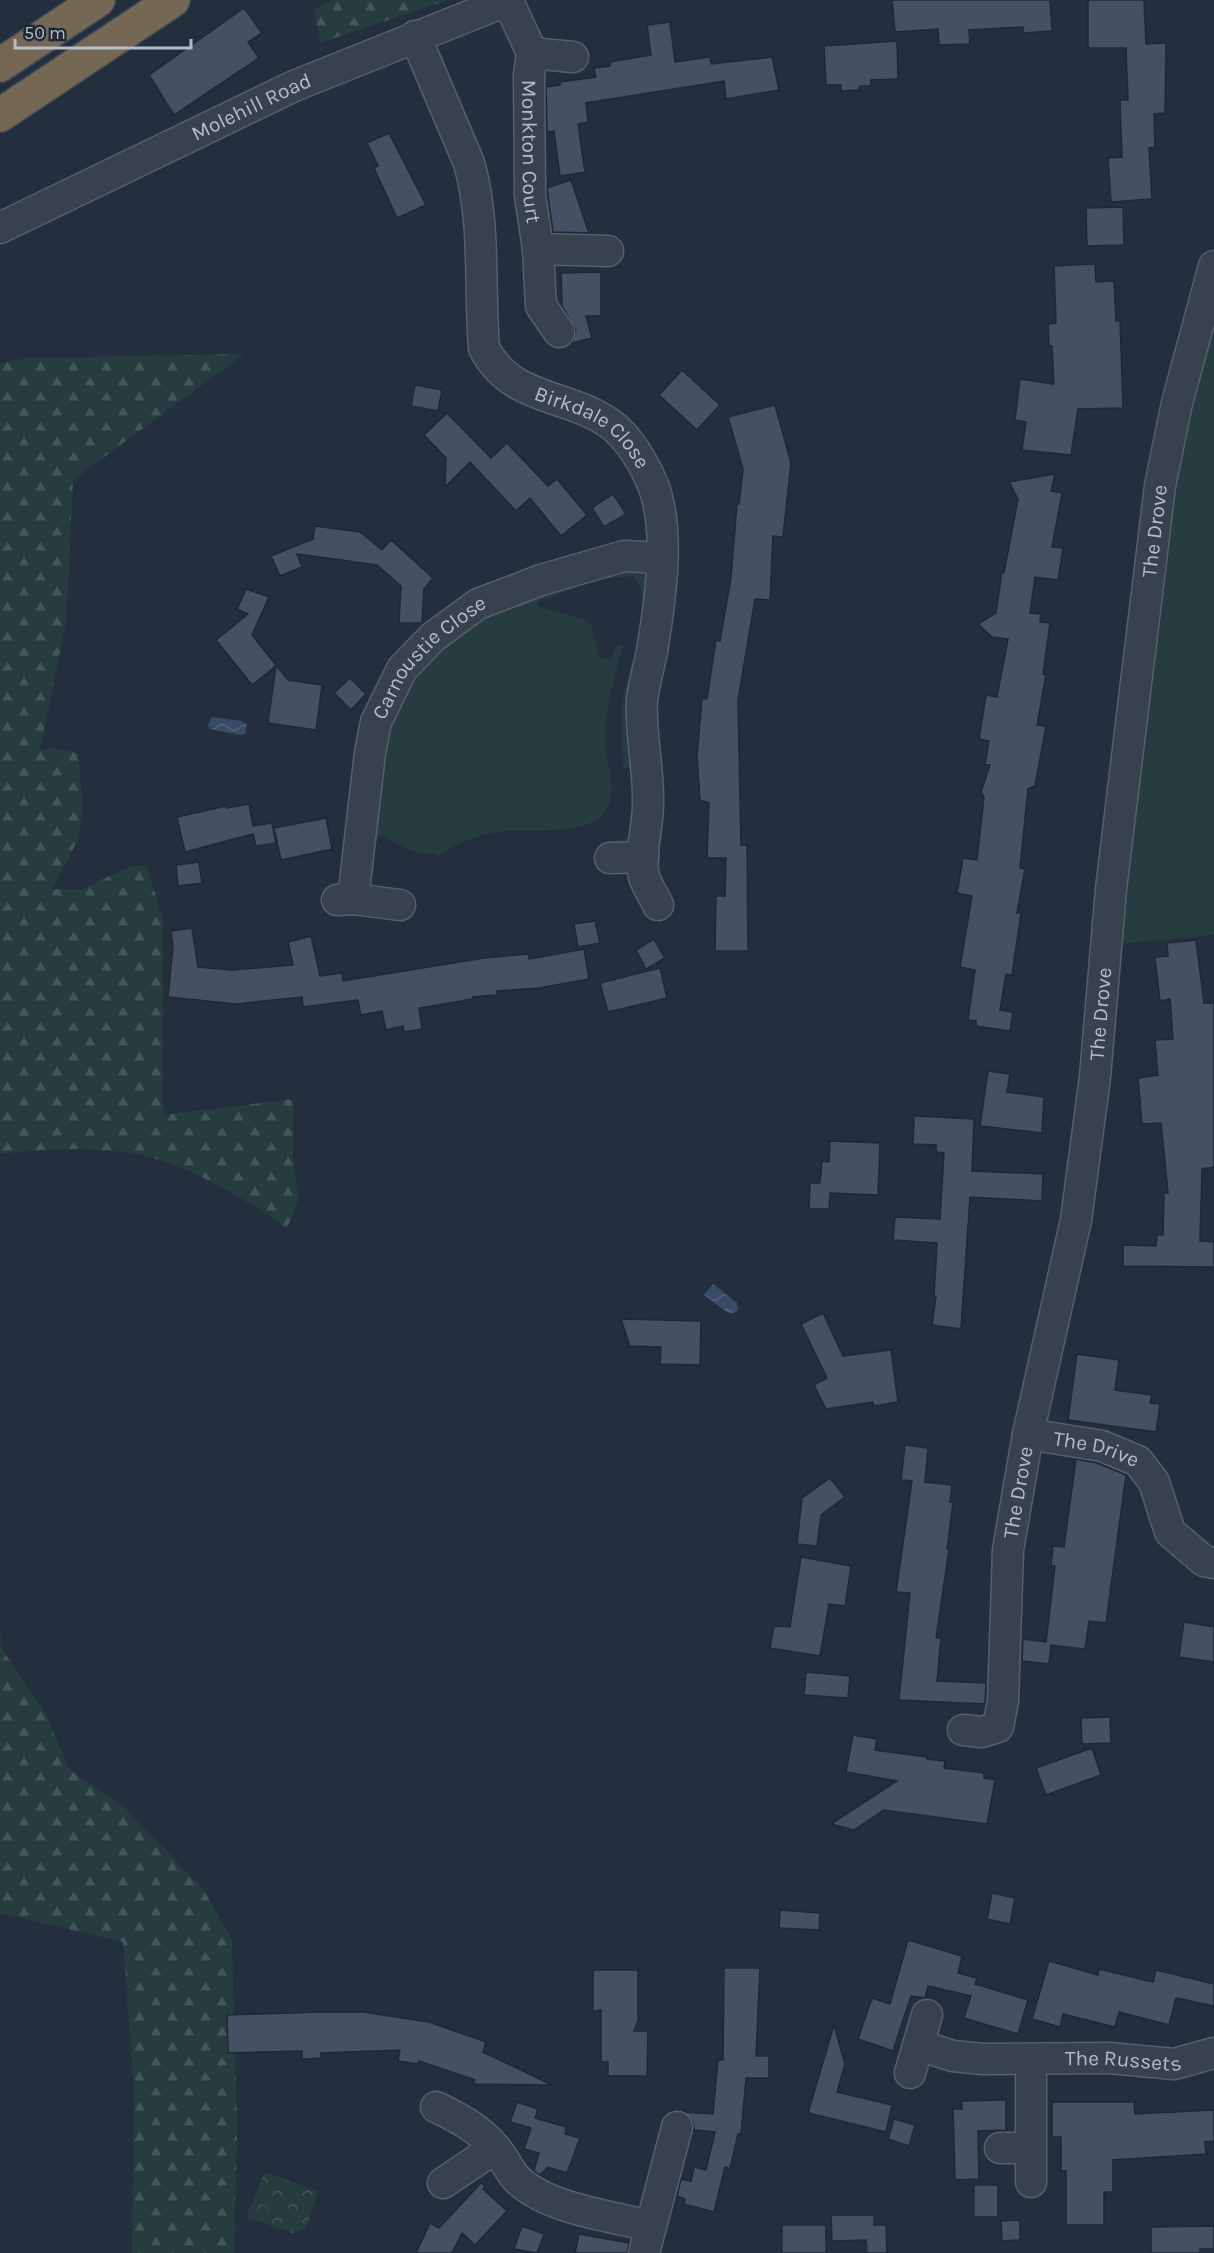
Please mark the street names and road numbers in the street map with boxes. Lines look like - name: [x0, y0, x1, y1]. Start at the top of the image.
- street label: Molehill Road: [187, 68, 315, 146]
- street label: Monkton Court: [517, 80, 546, 225]
- street label: Birkdale Close: [531, 381, 655, 473]
- street label: The Drove: [1137, 483, 1172, 579]
- street label: Carnoustie Close: [367, 590, 489, 723]
- street label: The Drove: [1084, 966, 1116, 1061]
- street label: The Drive: [1052, 1426, 1143, 1472]
- street label: The Drove: [998, 1444, 1038, 1540]
- street label: The Russets: [1065, 2046, 1184, 2077]

